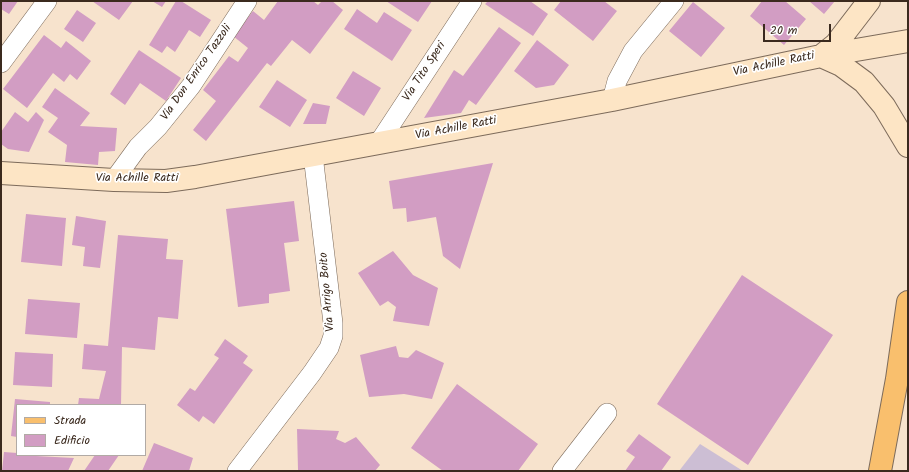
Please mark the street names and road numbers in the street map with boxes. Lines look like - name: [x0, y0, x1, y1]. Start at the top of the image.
- street label: Via Don Enrico Tazzoli: [158, 22, 236, 124]
- street label: Via Tito Speri: [400, 39, 450, 105]
- street label: Via Achille Ratti: [732, 49, 816, 81]
- street label: Via Achille Ratti: [414, 114, 498, 144]
- street label: Via Achille Ratti: [96, 172, 178, 186]
- street label: Via Arrigo Boito: [317, 252, 339, 332]

